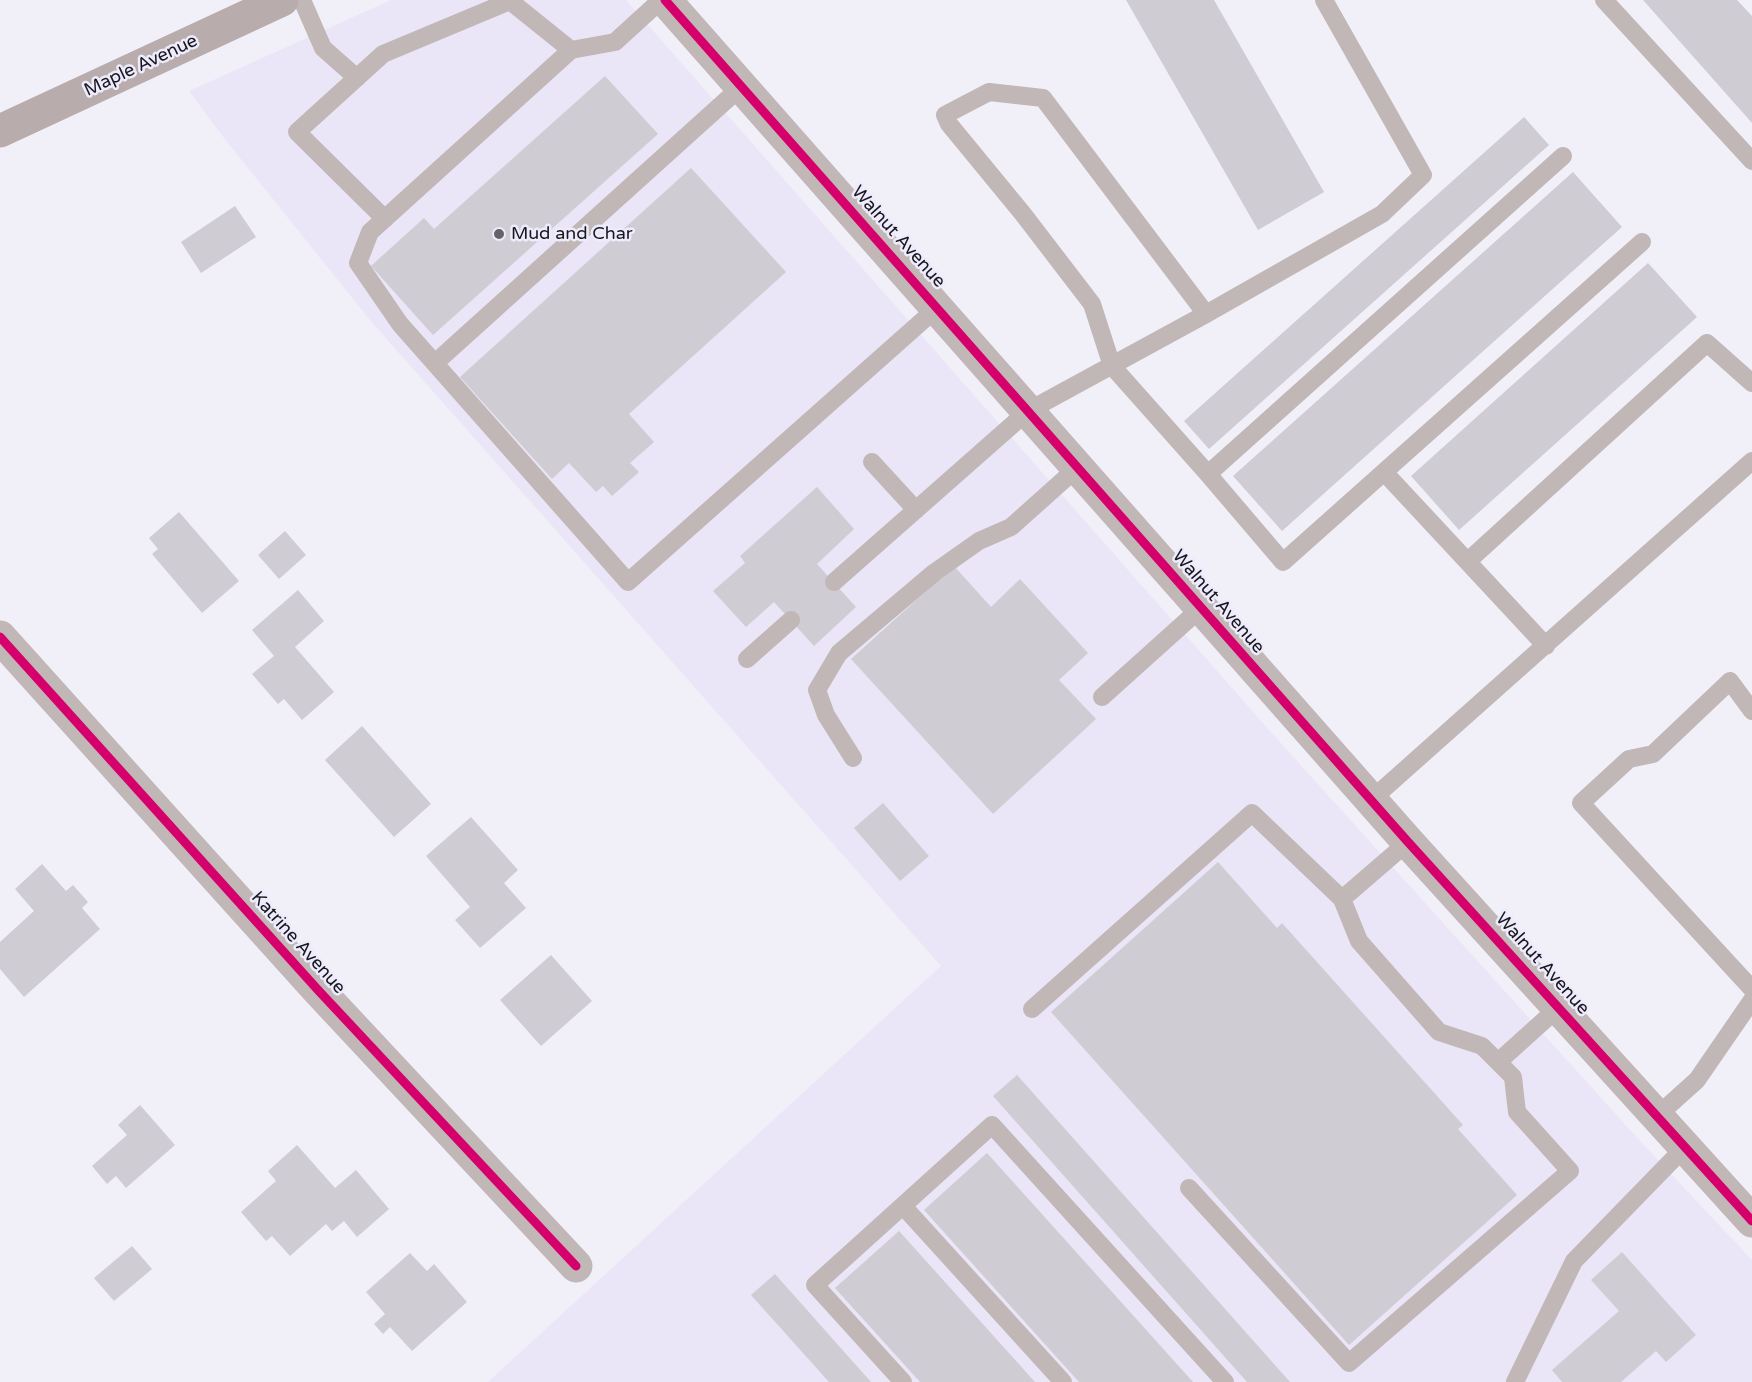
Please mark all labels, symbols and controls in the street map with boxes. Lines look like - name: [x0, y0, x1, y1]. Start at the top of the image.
- street label: Maple Avenue: [81, 30, 201, 102]
- street label: Walnut Avenue: [847, 182, 949, 292]
- place label: Mud and Char: [511, 223, 633, 245]
- marker: Mud and Char: [492, 227, 506, 241]
- street label: Walnut Avenue: [1167, 546, 1269, 658]
- street label: Katrine Avenue: [246, 887, 350, 999]
- street label: Walnut Avenue: [1491, 909, 1593, 1019]

